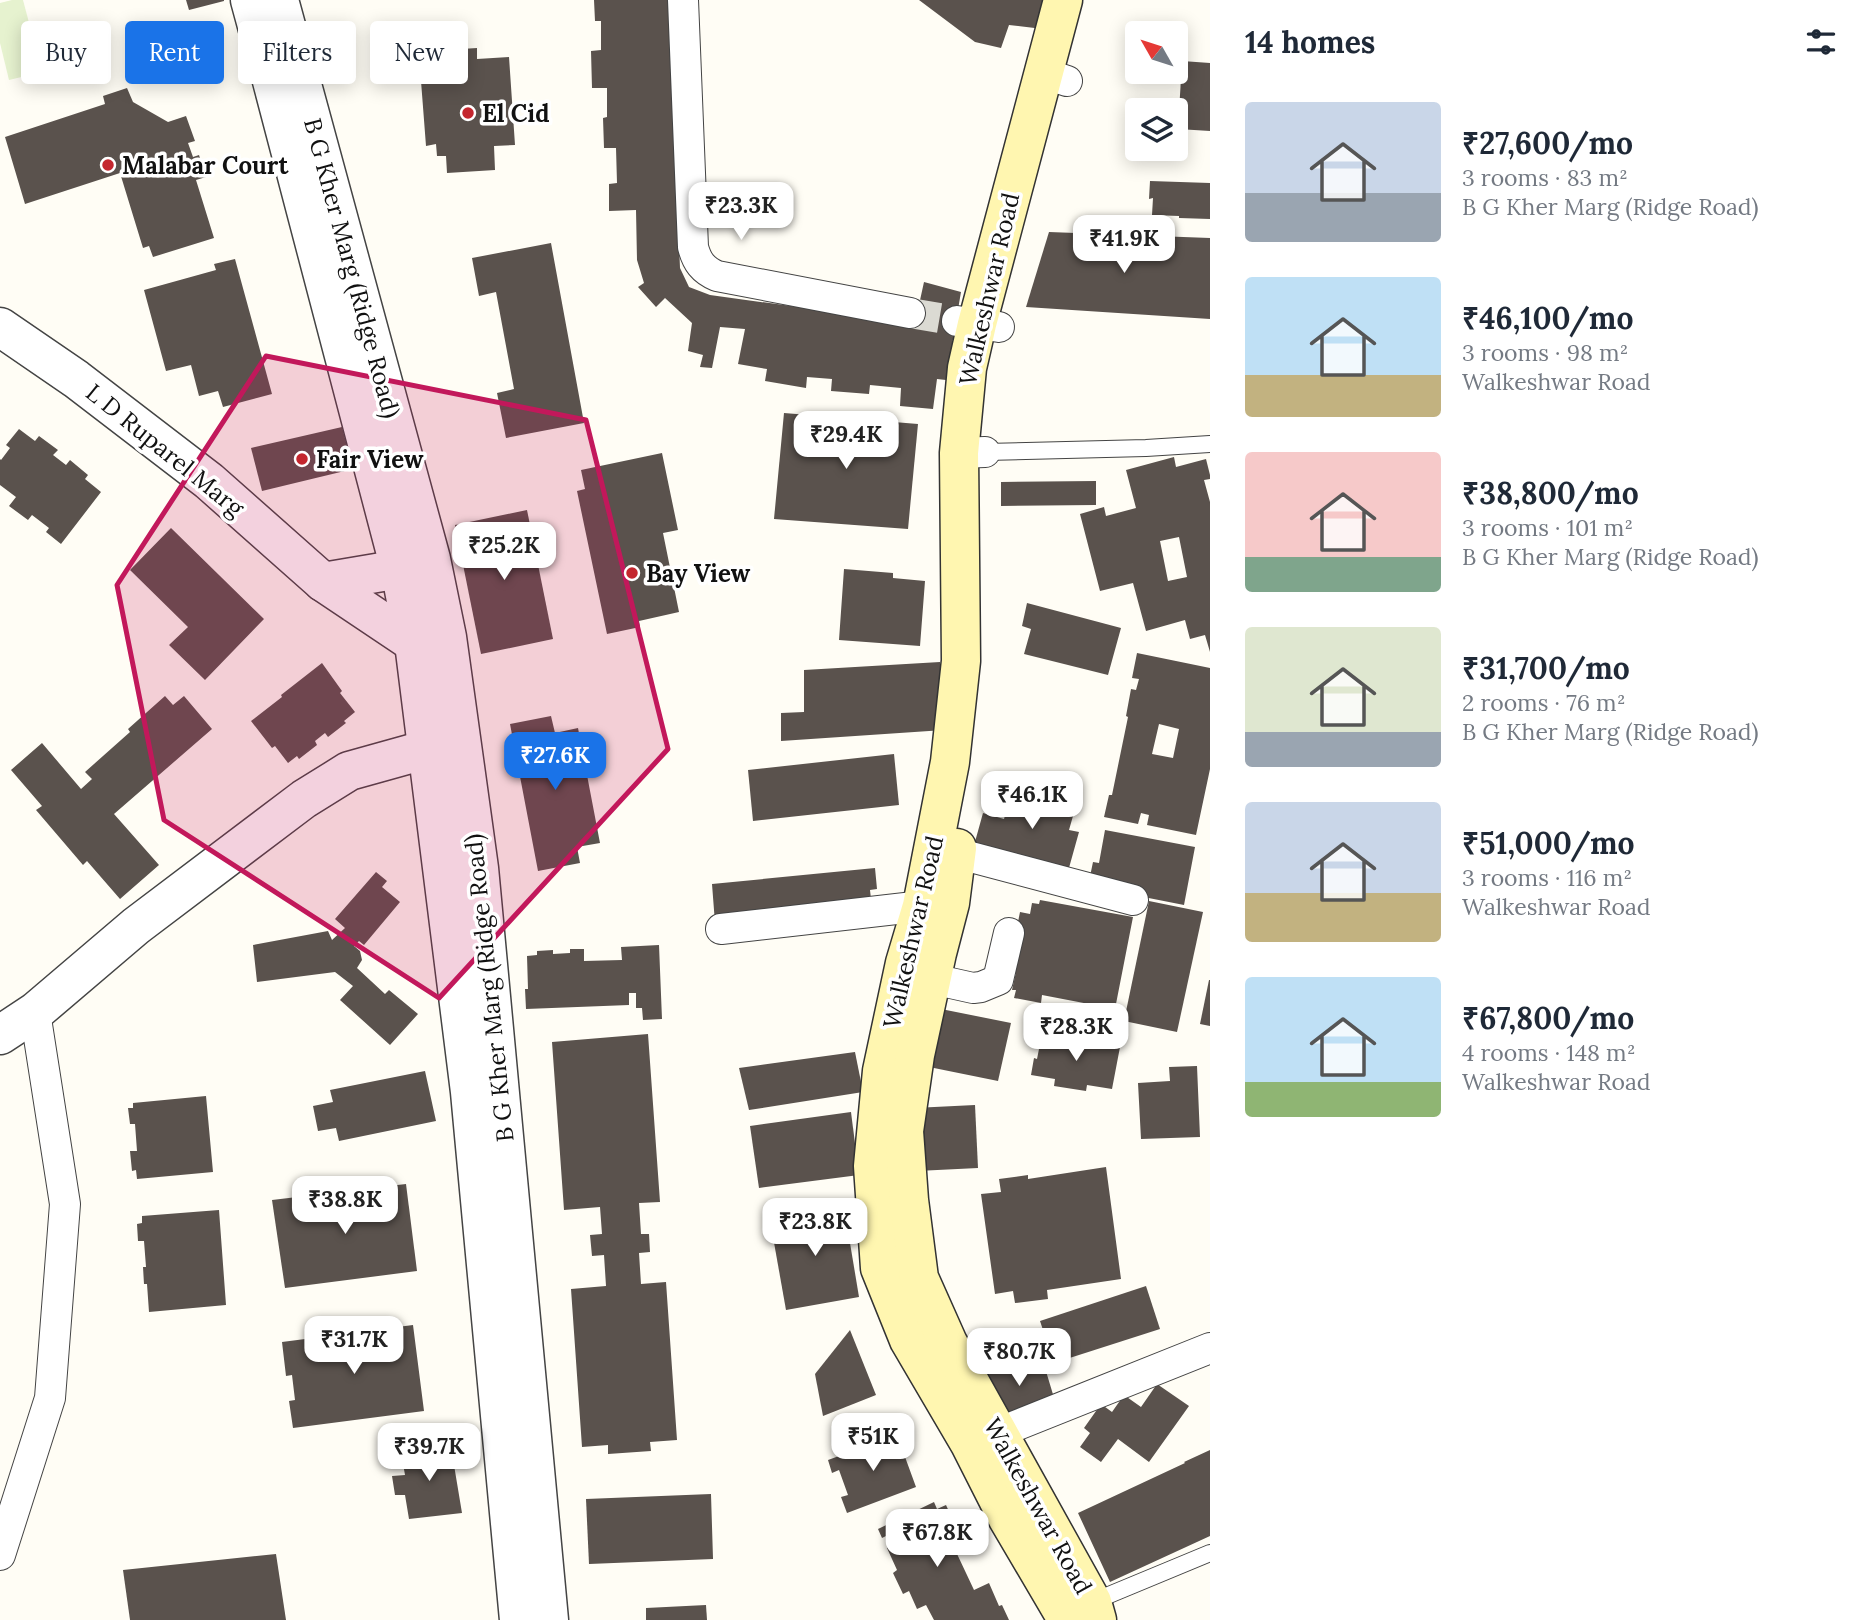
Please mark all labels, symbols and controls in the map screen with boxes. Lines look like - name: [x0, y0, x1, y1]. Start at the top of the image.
- chip: Buy: [21, 21, 111, 84]
- chip: Rent: [125, 21, 224, 84]
- chip: Filters: [238, 21, 356, 84]
- chip: New: [370, 21, 468, 84]
- north arrow: [1125, 21, 1188, 84]
- map controls: [1125, 21, 1188, 161]
- text: 14 homes: [1245, 23, 1375, 61]
- icon: filters: [1802, 23, 1840, 61]
- place label: El Cid: [482, 98, 549, 129]
- button: layers: [1125, 98, 1188, 161]
- marker: El Cid: [460, 105, 476, 121]
- street label: B G Kher Marg (Ridge Road): [297, 114, 407, 422]
- text: ₹27,600/mo: [1462, 124, 1633, 162]
- icon: home: [1301, 130, 1385, 214]
- place label: Malabar Court: [122, 150, 289, 181]
- marker: Malabar Court: [100, 157, 116, 173]
- text: 3 rooms · 83 m²: [1462, 163, 1628, 192]
- pin: ₹23.3K: [684, 182, 798, 242]
- text: ₹23.3K: [705, 190, 777, 219]
- street label: Walkeshwar Road: [952, 190, 1026, 388]
- text: B G Kher Marg (Ridge Road): [1462, 192, 1759, 221]
- pin: ₹41.9K: [1067, 216, 1181, 275]
- text: ₹41.9K: [1089, 223, 1159, 252]
- text: ₹46,100/mo: [1462, 299, 1633, 337]
- icon: home: [1301, 305, 1385, 389]
- text: 3 rooms · 98 m²: [1462, 338, 1628, 367]
- text: Walkeshwar Road: [1462, 367, 1651, 396]
- street label: L D Ruparel Marg: [80, 377, 251, 524]
- pin: ₹29.4K: [789, 412, 903, 471]
- text: ₹29.4K: [810, 419, 882, 448]
- place label: Fair View: [316, 444, 424, 475]
- marker: Fair View: [294, 451, 310, 467]
- text: ₹38,800/mo: [1462, 474, 1639, 512]
- icon: home: [1301, 480, 1385, 564]
- text: 3 rooms · 101 m²: [1462, 513, 1633, 542]
- pin: ₹25.2K: [447, 522, 561, 582]
- text: ₹25.2K: [468, 530, 540, 559]
- text: B G Kher Marg (Ridge Road): [1462, 542, 1759, 571]
- place label: Bay View: [646, 558, 751, 589]
- marker: Bay View: [624, 565, 640, 581]
- text: ₹31,700/mo: [1462, 649, 1630, 687]
- icon: home: [1301, 655, 1385, 739]
- text: 2 rooms · 76 m²: [1462, 688, 1626, 717]
- text: B G Kher Marg (Ridge Road): [1462, 717, 1759, 746]
- pin: ₹27.6K: [498, 732, 612, 792]
- text: ₹27.6K: [520, 740, 590, 769]
- pin: ₹46.1K: [975, 772, 1089, 831]
- text: ₹46.1K: [997, 779, 1067, 808]
- text: ₹51,000/mo: [1462, 824, 1635, 862]
- icon: home: [1301, 830, 1385, 914]
- street label: B G Kher Marg (Ridge Road): [457, 832, 521, 1144]
- street label: Walkeshwar Road: [876, 833, 950, 1031]
- text: 3 rooms · 116 m²: [1462, 863, 1632, 892]
- text: Walkeshwar Road: [1462, 892, 1651, 921]
- text: ₹67,800/mo: [1462, 999, 1634, 1037]
- pin: ₹28.3K: [1019, 1004, 1133, 1063]
- icon: home: [1301, 1005, 1385, 1089]
- text: ₹28.3K: [1039, 1011, 1113, 1040]
- text: 4 rooms · 148 m²: [1462, 1038, 1636, 1067]
- text: Walkeshwar Road: [1462, 1067, 1651, 1096]
- pin: ₹38.8K: [288, 1176, 402, 1236]
- text: ₹38.8K: [308, 1184, 382, 1213]
- pin: ₹23.8K: [758, 1198, 872, 1258]
- text: ₹23.8K: [778, 1206, 852, 1235]
- pin: ₹31.7K: [297, 1316, 411, 1376]
- text: ₹31.7K: [320, 1324, 388, 1353]
- pin: ₹80.7K: [962, 1328, 1076, 1388]
- text: ₹80.7K: [983, 1336, 1055, 1365]
- street label: Walkeshwar Road: [977, 1412, 1099, 1600]
- pin: ₹51K: [832, 1414, 914, 1473]
- text: ₹51K: [847, 1421, 899, 1450]
- pin: ₹39.7K: [372, 1424, 486, 1483]
- text: ₹39.7K: [394, 1431, 464, 1460]
- pin: ₹67.8K: [880, 1510, 994, 1569]
- text: ₹67.8K: [902, 1517, 972, 1546]

